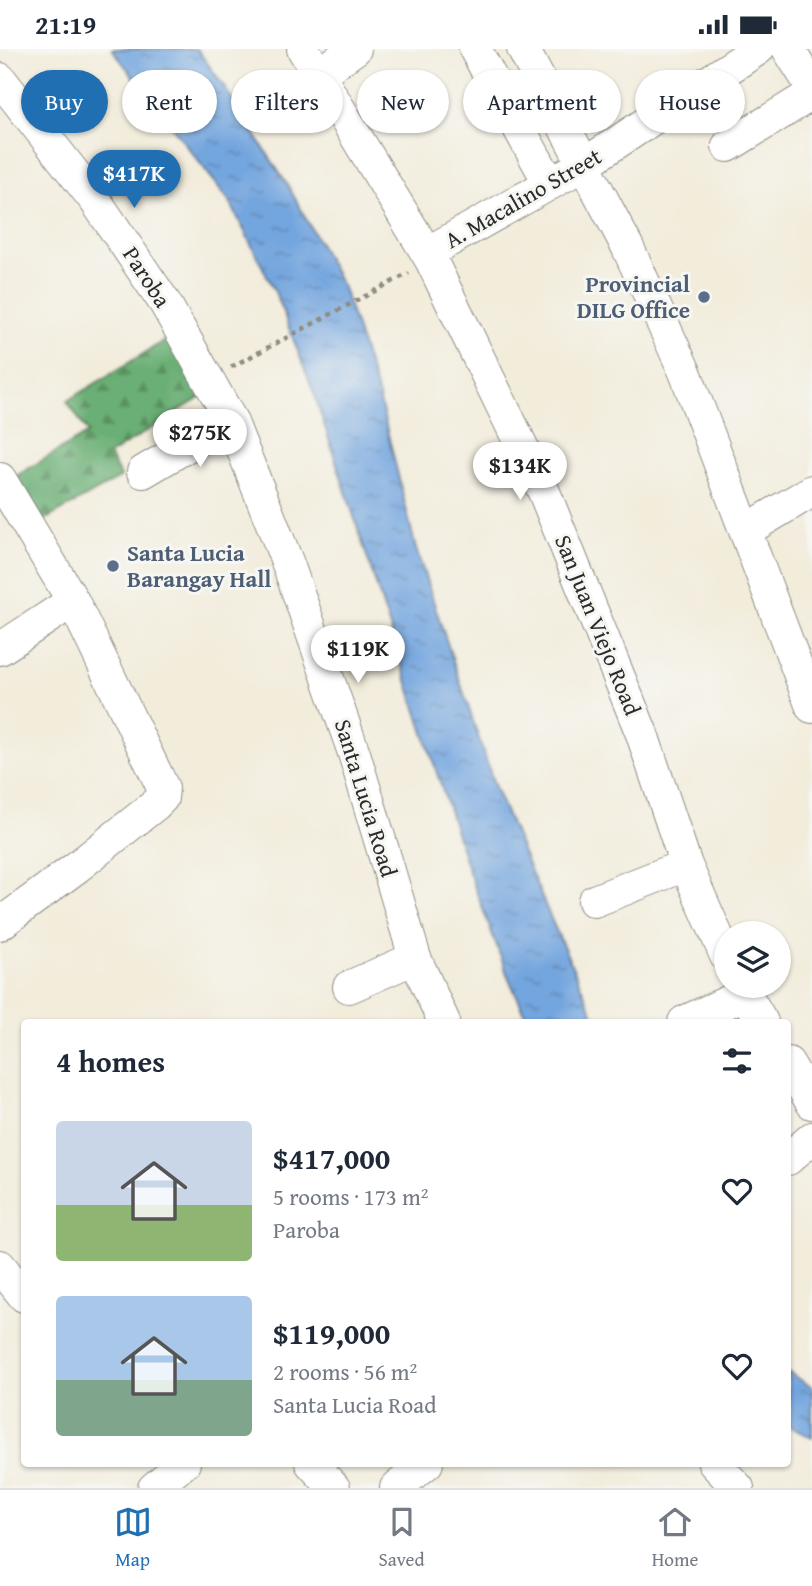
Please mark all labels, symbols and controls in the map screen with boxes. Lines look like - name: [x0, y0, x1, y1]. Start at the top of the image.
- text: 21:19: [35, 5, 96, 44]
- chip: Buy: [21, 70, 108, 133]
- chip: Rent: [122, 70, 217, 133]
- chip: Filters: [231, 70, 343, 133]
- chip: New: [357, 70, 449, 133]
- chip: Apartment: [463, 70, 621, 133]
- chip: House: [635, 70, 745, 133]
- street label: A. Macalino Street: [438, 139, 607, 256]
- pin: $417K: [85, 151, 183, 210]
- text: $417K: [103, 156, 165, 189]
- street label: Paroba: [115, 240, 180, 314]
- place label: Provincial DILG Office: [577, 267, 690, 326]
- marker: Provincial DILG Office: [696, 289, 712, 305]
- pin: $275K: [151, 409, 249, 469]
- text: $275K: [169, 415, 231, 448]
- pin: $134K: [471, 442, 569, 502]
- text: $134K: [489, 448, 551, 481]
- street label: San Juan Viejo Road: [547, 530, 650, 721]
- place label: Santa Lucia Barangay Hall: [127, 536, 272, 595]
- marker: Santa Lucia Barangay Hall: [105, 558, 121, 574]
- pin: $119K: [309, 625, 407, 685]
- text: $119K: [327, 631, 389, 664]
- street label: Santa Lucia Road: [327, 715, 406, 882]
- map controls: [714, 921, 791, 998]
- button: layers: [714, 921, 791, 998]
- text: 4 homes: [56, 1039, 165, 1083]
- icon: filters: [718, 1042, 756, 1080]
- text: $417,000: [273, 1136, 390, 1180]
- icon: home: [112, 1149, 196, 1233]
- icon: heart: [718, 1172, 756, 1210]
- text: 5 rooms · 173 m²: [273, 1180, 428, 1213]
- text: Paroba: [273, 1213, 340, 1246]
- text: $119,000: [273, 1311, 390, 1355]
- icon: home: [112, 1324, 196, 1408]
- icon: heart: [718, 1347, 756, 1385]
- text: 2 rooms · 56 m²: [273, 1355, 417, 1388]
- text: Santa Lucia Road: [273, 1388, 436, 1421]
- tab: Map: [114, 1503, 152, 1573]
- tab: Saved: [379, 1503, 425, 1573]
- tab: Home: [652, 1503, 698, 1573]

